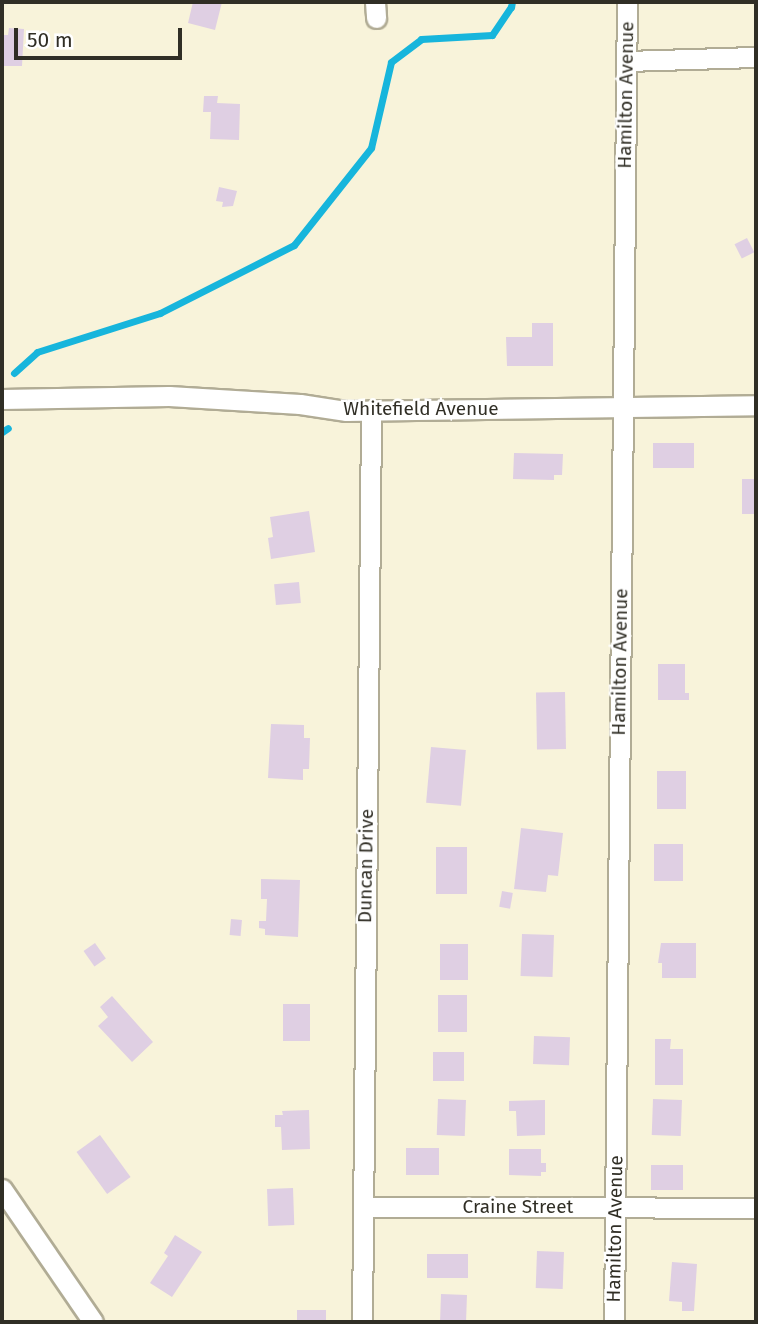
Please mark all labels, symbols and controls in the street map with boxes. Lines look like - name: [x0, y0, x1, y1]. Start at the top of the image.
- scale bar: [18, 14, 186, 58]
- street label: Hamilton Avenue: [613, 21, 639, 169]
- text: 50 m: [27, 27, 73, 53]
- street label: Whitefield Avenue: [343, 398, 499, 420]
- street label: Hamilton Avenue: [607, 588, 633, 736]
- street label: Duncan Drive: [354, 809, 378, 923]
- street label: Hamilton Avenue: [602, 1155, 628, 1303]
- street label: Craine Street: [463, 1196, 573, 1218]

